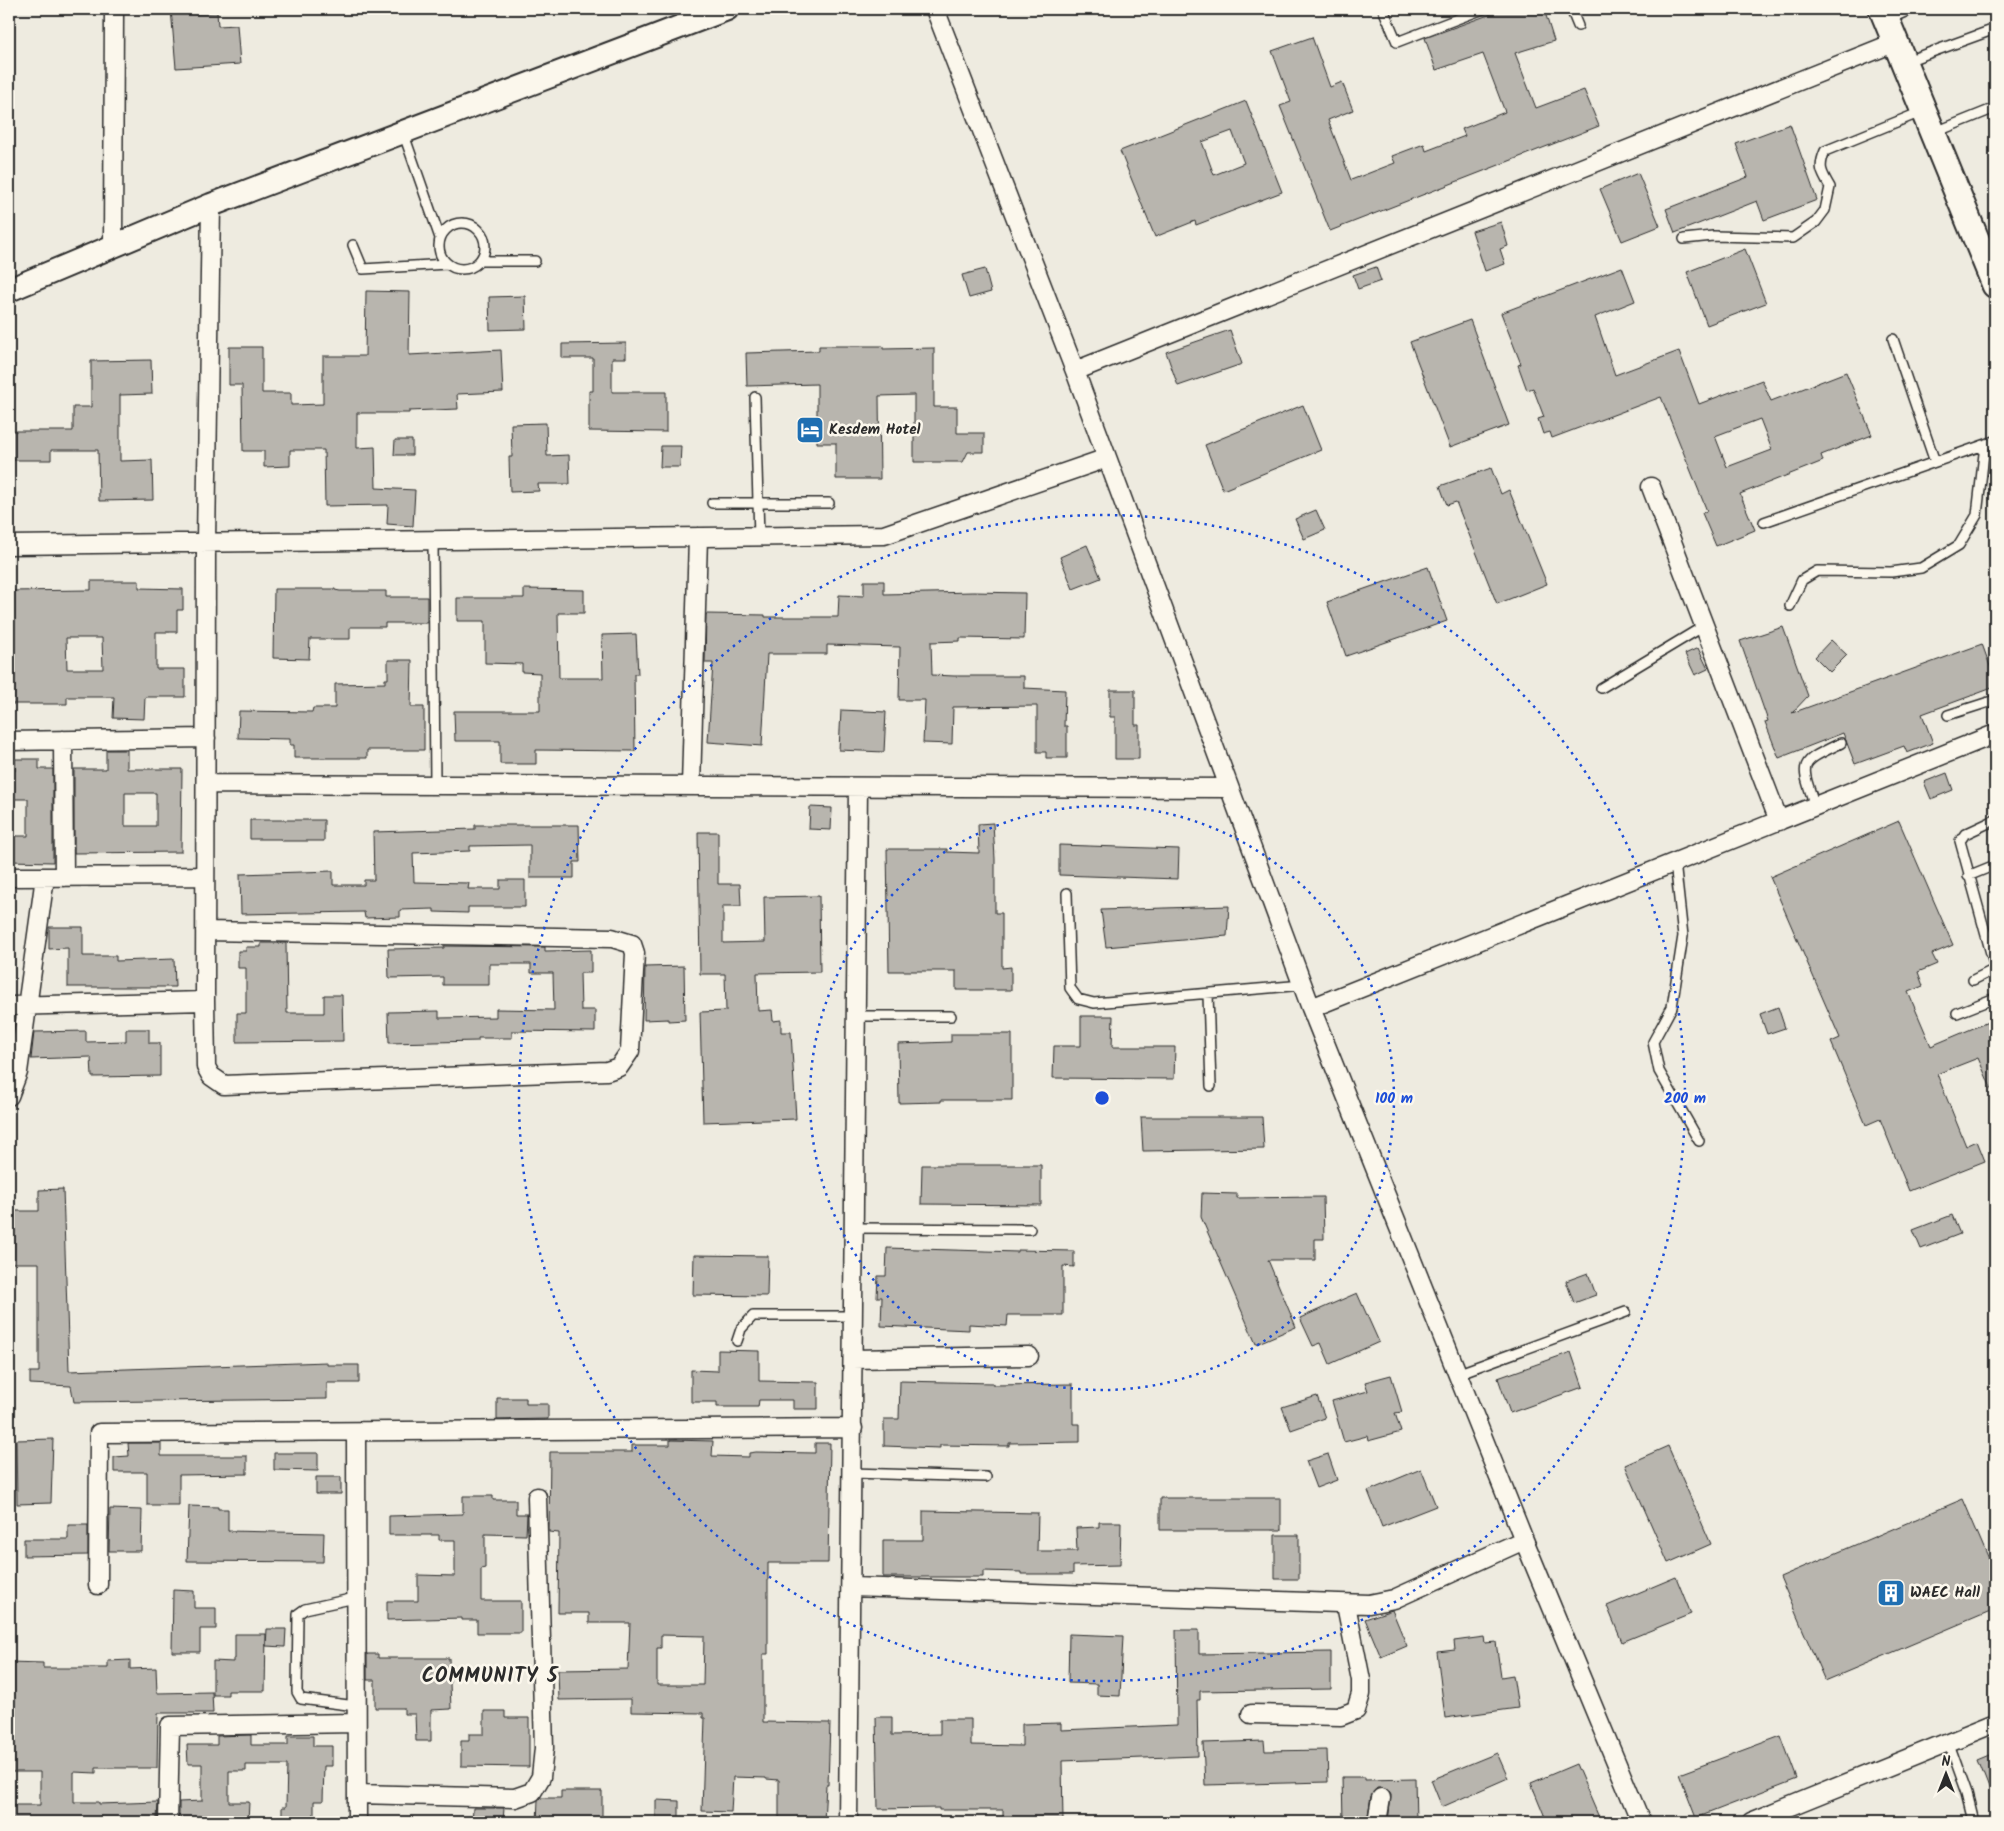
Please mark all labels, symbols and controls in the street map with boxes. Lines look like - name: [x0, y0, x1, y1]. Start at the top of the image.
- hotel icon: Kesdem Hotel: [795, 415, 825, 445]
- place label: Kesdem Hotel: [829, 418, 921, 442]
- text: 100 m: [1375, 1087, 1413, 1111]
- text: 200 m: [1664, 1087, 1706, 1111]
- centre of rings: [1093, 1089, 1111, 1107]
- building icon: WAEC Hall: [1876, 1578, 1906, 1608]
- place label: WAEC Hall: [1910, 1581, 1980, 1605]
- district label: COMMUNITY 5: [422, 1661, 559, 1693]
- north arrow: [1922, 1748, 1972, 1798]
- text: N: [1942, 1751, 1951, 1773]

